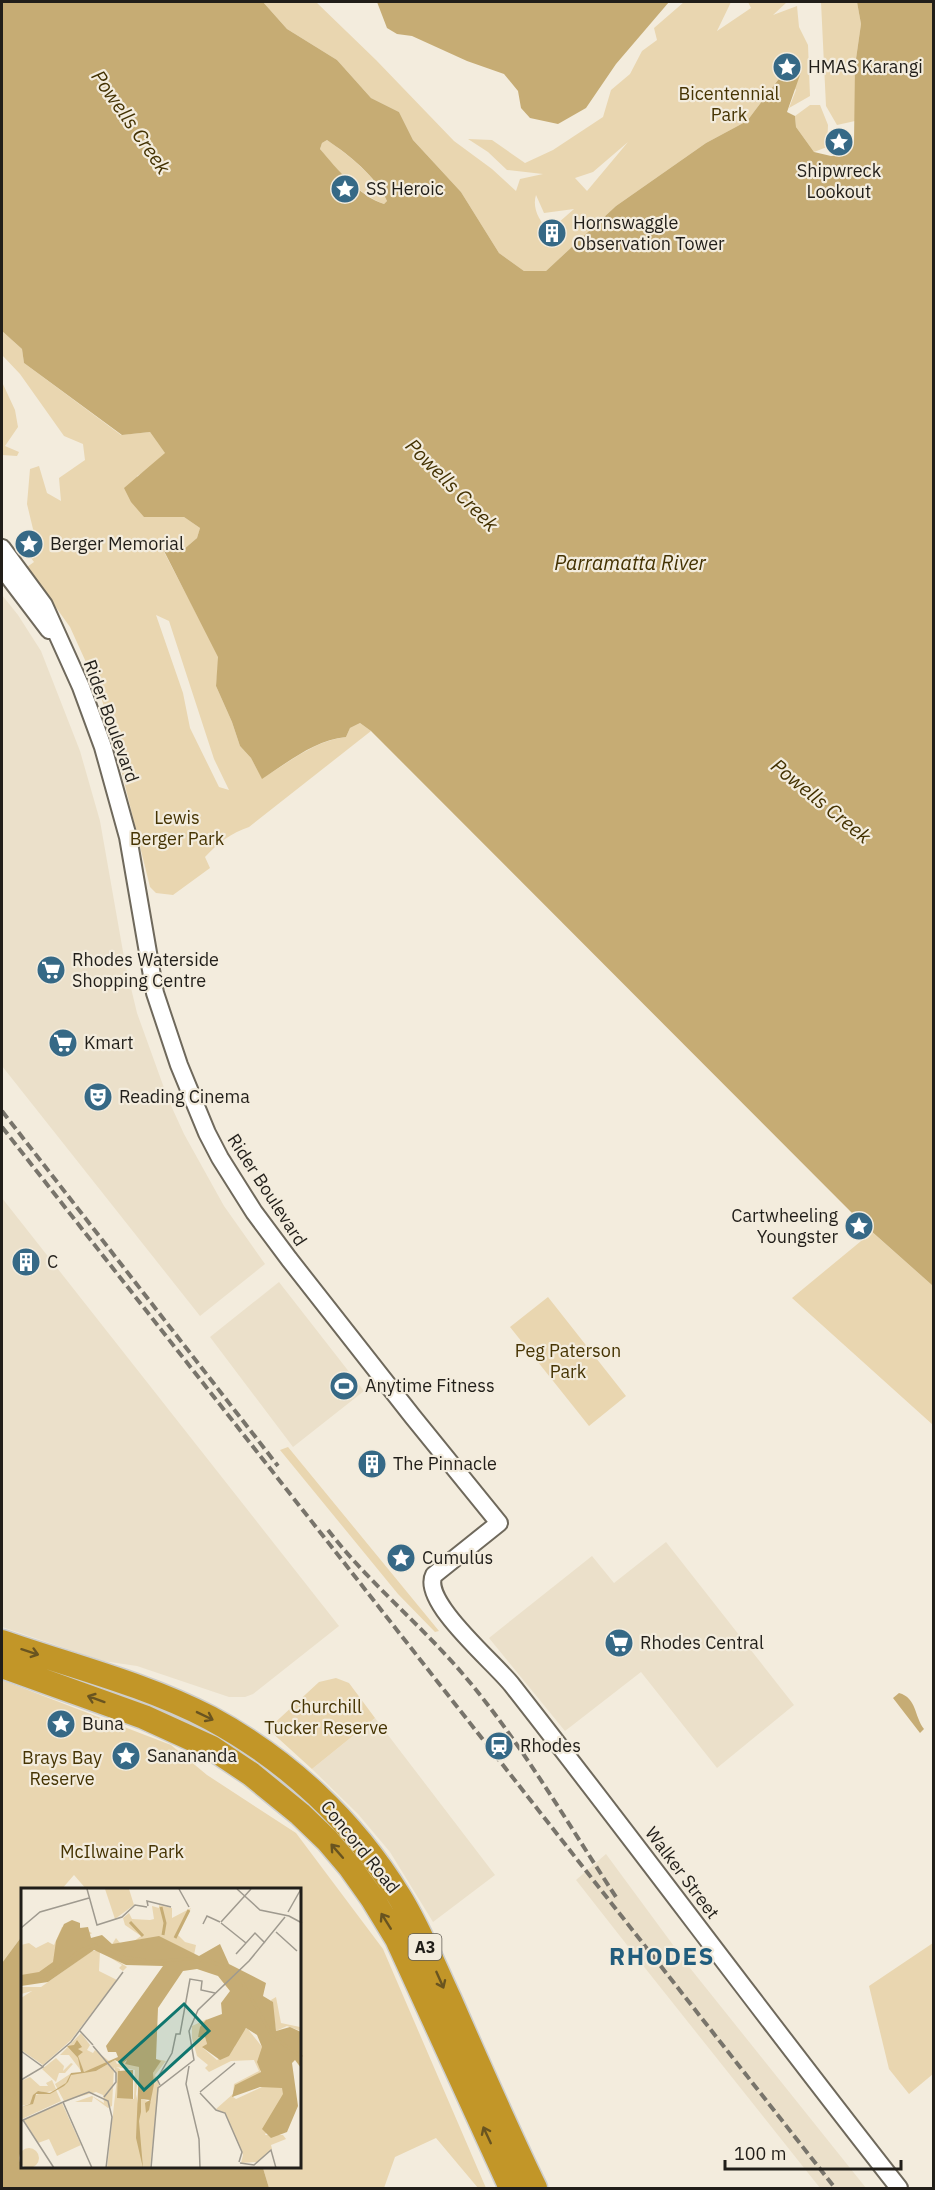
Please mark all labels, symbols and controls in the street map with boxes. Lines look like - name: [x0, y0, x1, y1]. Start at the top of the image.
- place icon: HMAS Karangi: [771, 51, 803, 83]
- place label: HMAS Karangi: [808, 55, 923, 78]
- water label: Powells Creek: [86, 64, 178, 180]
- park label: Bicentennial Park: [679, 82, 780, 126]
- place icon: Shipwreck Lookout: [823, 126, 855, 158]
- place label: Shipwreck Lookout: [797, 159, 882, 203]
- place icon: SS Heroic: [329, 173, 361, 205]
- place label: SS Heroic: [366, 177, 444, 200]
- place label: Hornswaggle Observation Tower: [573, 211, 725, 255]
- building icon: Hornswaggle Observation Tower: [536, 217, 568, 249]
- water label: Powells Creek: [400, 432, 505, 538]
- place icon: Berger Memorial: [13, 528, 45, 560]
- place label: Berger Memorial: [50, 532, 184, 555]
- water label: Parramatta River: [554, 549, 706, 576]
- street label: Rider Boulevard: [79, 656, 144, 785]
- water label: Powells Creek: [766, 752, 877, 850]
- park label: Lewis Berger Park: [130, 806, 225, 850]
- place label: Rhodes Waterside Shopping Centre: [72, 948, 219, 992]
- supermarket icon: Rhodes Waterside Shopping Centre: [35, 954, 67, 986]
- supermarket icon: Kmart: [47, 1027, 79, 1059]
- place label: Kmart: [84, 1031, 134, 1054]
- theatre icon: Reading Cinema: [82, 1081, 114, 1113]
- place label: Reading Cinema: [119, 1085, 250, 1108]
- street label: Rider Boulevard: [223, 1129, 312, 1250]
- place label: Cartwheeling Youngster: [731, 1204, 838, 1248]
- place icon: Cartwheeling Youngster: [843, 1210, 875, 1242]
- building icon: C: [10, 1246, 42, 1278]
- place label: C: [47, 1250, 58, 1273]
- park label: Peg Paterson Park: [515, 1339, 621, 1383]
- sports icon: Anytime Fitness: [328, 1370, 360, 1402]
- place label: Anytime Fitness: [365, 1374, 495, 1397]
- building icon: The Pinnacle: [356, 1448, 388, 1480]
- place label: The Pinnacle: [393, 1452, 497, 1475]
- place icon: Cumulus: [385, 1542, 417, 1574]
- place label: Cumulus: [422, 1546, 493, 1569]
- supermarket icon: Rhodes Central: [603, 1627, 635, 1659]
- place label: Rhodes Central: [640, 1631, 764, 1654]
- one-way arrow: [20, 1647, 39, 1658]
- one-way arrow: [87, 1692, 106, 1703]
- park label: Churchill Tucker Reserve: [264, 1695, 388, 1739]
- place icon: Buna: [45, 1708, 77, 1740]
- one-way arrow: [195, 1711, 213, 1722]
- place label: Buna: [82, 1712, 124, 1735]
- station icon: Rhodes: [483, 1730, 515, 1762]
- place label: Rhodes: [520, 1734, 581, 1757]
- place icon: Sanananda: [110, 1740, 142, 1772]
- place label: Sanananda: [147, 1744, 237, 1767]
- park label: Brays Bay Reserve: [22, 1746, 102, 1790]
- street label: Concord Road: [316, 1796, 405, 1898]
- street label: Walker Street: [640, 1822, 725, 1923]
- park label: McIlwaine Park: [60, 1840, 185, 1863]
- one-way arrow: [330, 1844, 344, 1860]
- inset map: [21, 1888, 302, 2169]
- one-way arrow: [380, 1913, 392, 1930]
- road number: A3: [408, 1934, 442, 1960]
- district label: RHODES: [609, 1940, 715, 1972]
- one-way arrow: [435, 1971, 447, 1989]
- one-way arrow: [480, 2127, 492, 2145]
- scale bar: [725, 2133, 900, 2171]
- text: 100 m: [734, 2142, 786, 2165]

